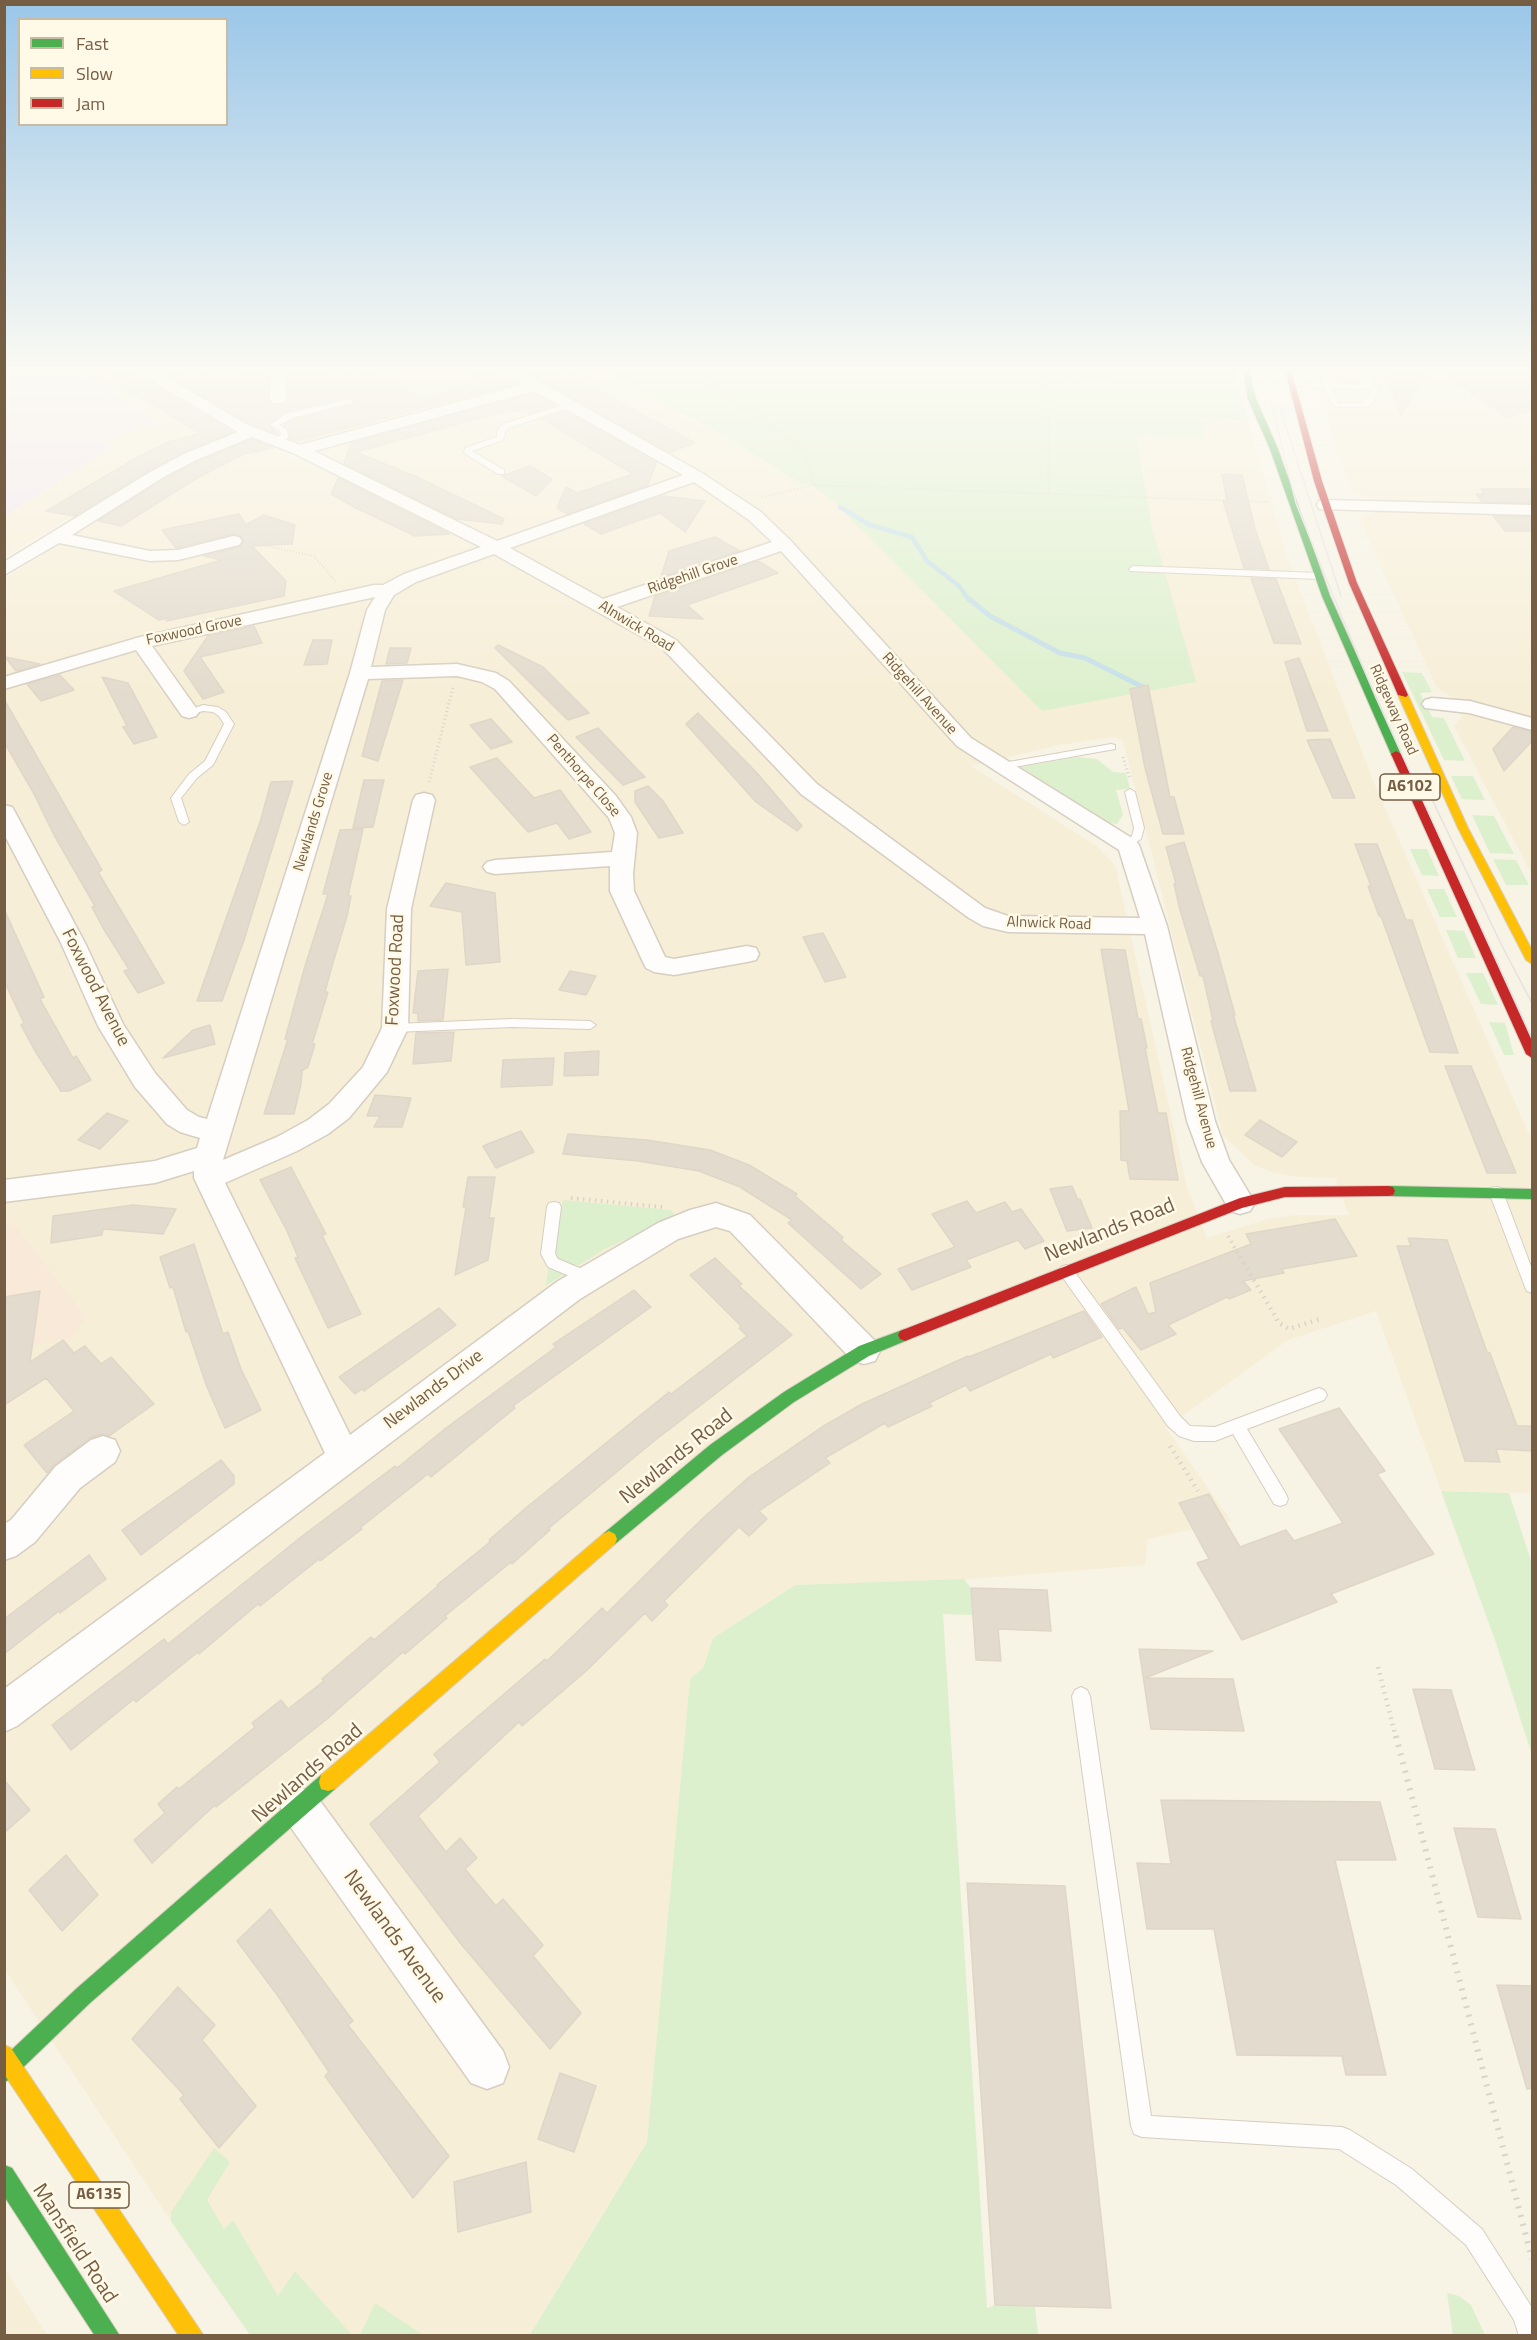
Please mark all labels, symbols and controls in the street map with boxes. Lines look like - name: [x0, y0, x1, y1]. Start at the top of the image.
- legend: [18, 18, 228, 126]
- text: Fast: [76, 30, 109, 57]
- text: Slow: [76, 60, 113, 87]
- text: Jam: [76, 90, 105, 117]
- street label: Ridgehill Grove: [646, 551, 740, 599]
- street label: Alnwick Road: [595, 597, 677, 657]
- street label: Foxwood Grove: [145, 612, 243, 650]
- street label: Ridgehill Avenue: [877, 649, 961, 739]
- street label: Ridgeway Road: [1365, 662, 1421, 758]
- street label: Penthorpe Close: [542, 731, 624, 821]
- street label: Newlands Grove: [290, 770, 338, 874]
- road number: A6102: [1380, 774, 1440, 800]
- street label: Foxwood Road: [382, 914, 410, 1026]
- street label: Alnwick Road: [1006, 914, 1092, 934]
- street label: Foxwood Avenue: [56, 926, 134, 1050]
- street label: Ridgehill Avenue: [1176, 1045, 1220, 1151]
- street label: Newlands Road: [1041, 1193, 1179, 1269]
- street label: Newlands Drive: [380, 1346, 488, 1434]
- street label: Newlands Road: [615, 1404, 739, 1510]
- street label: Newlands Road: [248, 1719, 368, 1829]
- street label: Newlands Avenue: [337, 1866, 451, 2008]
- street label: Mansfield Road: [26, 2180, 122, 2308]
- road number: A6135: [69, 2182, 129, 2208]

